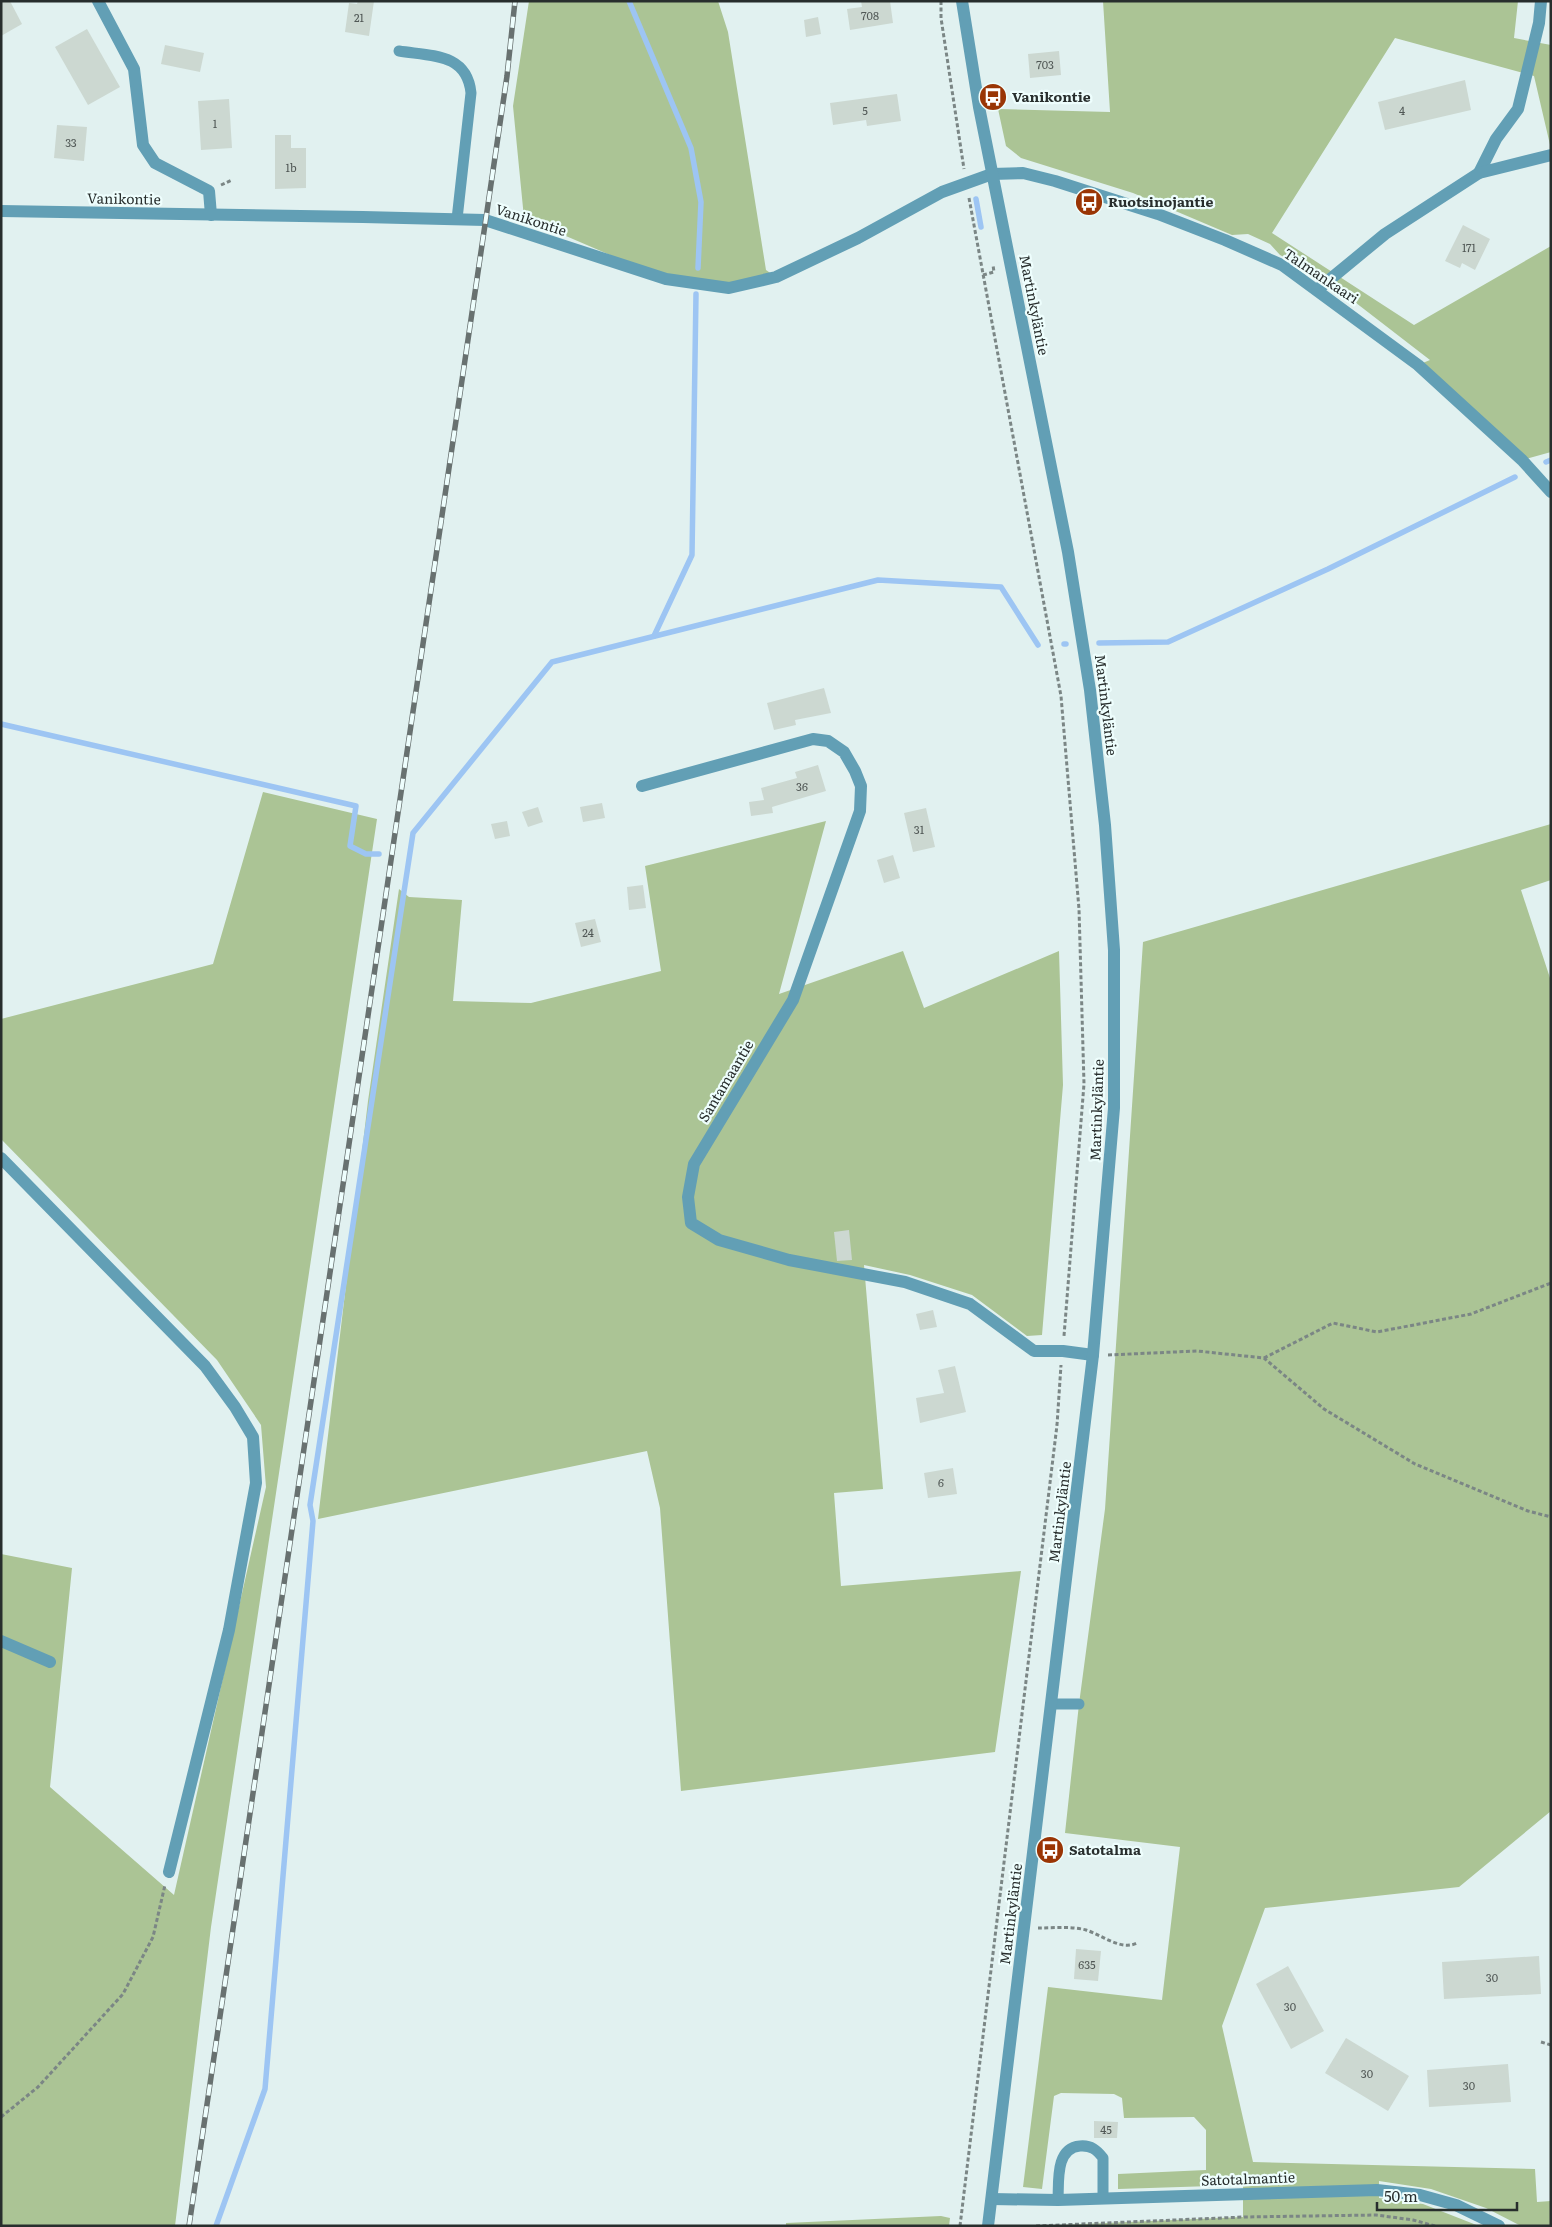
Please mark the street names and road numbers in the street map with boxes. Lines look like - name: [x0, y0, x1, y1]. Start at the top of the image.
- street label: Vanikontie: [87, 187, 161, 209]
- street label: Vanikontie: [493, 198, 569, 240]
- street label: Talmankaari: [1280, 243, 1363, 308]
- street label: Martinkyläntie: [1015, 253, 1055, 357]
- street label: Martinkyläntie: [1091, 653, 1123, 757]
- street label: Santamaantie: [693, 1036, 758, 1125]
- street label: Martinkyläntie: [1084, 1059, 1108, 1161]
- street label: Martinkyläntie: [1043, 1460, 1075, 1564]
- street label: Martinkyläntie: [994, 1862, 1026, 1966]
- street label: Satotalmantie: [1201, 2166, 1295, 2190]

